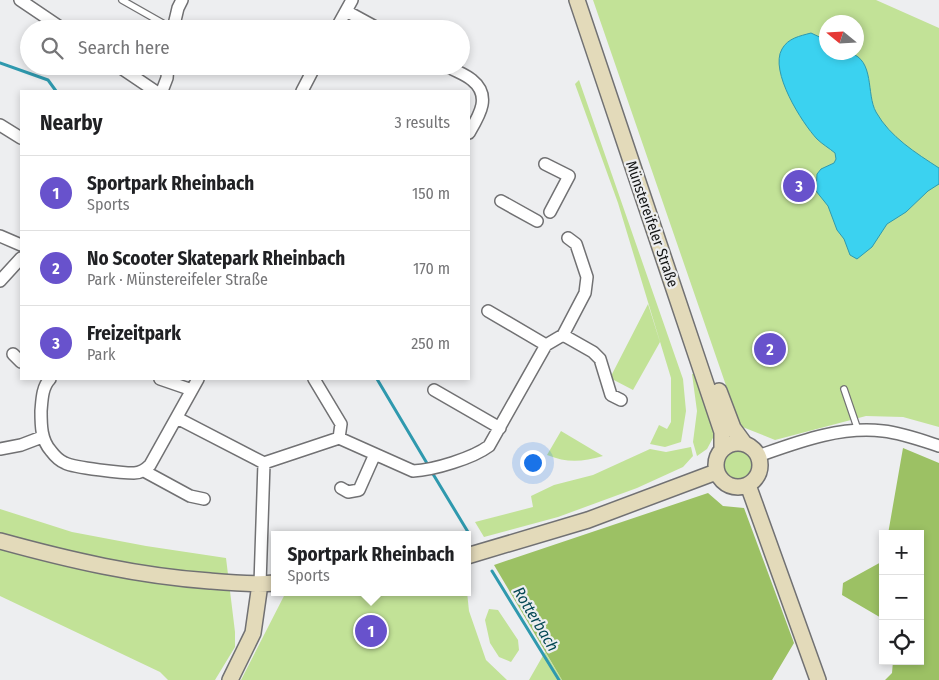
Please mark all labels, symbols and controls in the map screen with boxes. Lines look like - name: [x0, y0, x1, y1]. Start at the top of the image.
- north arrow: [819, 15, 864, 60]
- search box: [20, 20, 470, 75]
- icon: search: [38, 34, 66, 62]
- text: Search here: [78, 36, 170, 59]
- text: Nearby: [40, 110, 102, 136]
- text: 3 results: [394, 113, 450, 132]
- street label: Münstereifeler Straße: [622, 158, 682, 290]
- pin: 3: [783, 167, 815, 205]
- text: Sportpark Rheinbach: [87, 172, 254, 195]
- text: 1: [53, 184, 59, 203]
- text: 150 m: [412, 184, 450, 203]
- text: Sports: [87, 195, 130, 214]
- text: No Scooter Skatepark Rheinbach: [87, 247, 345, 270]
- text: 2: [52, 259, 60, 278]
- text: 170 m: [413, 259, 450, 278]
- text: Park · Münstereifeler Straße: [87, 270, 268, 289]
- text: Freizeitpark: [87, 322, 181, 345]
- pin: 2: [754, 330, 786, 368]
- text: 3: [52, 334, 60, 353]
- text: 250 m: [411, 334, 450, 353]
- text: Park: [87, 345, 115, 364]
- your location: [520, 450, 546, 476]
- map controls: [879, 530, 924, 665]
- button: +: [879, 530, 924, 575]
- popup: [271, 531, 471, 596]
- text: Sportpark Rheinbach: [287, 543, 455, 566]
- text: Sports: [287, 566, 330, 585]
- button: −: [879, 575, 924, 620]
- water label: Rotterbach: [509, 583, 563, 655]
- pin: 1: [355, 612, 387, 650]
- button: locate: [879, 620, 924, 665]

